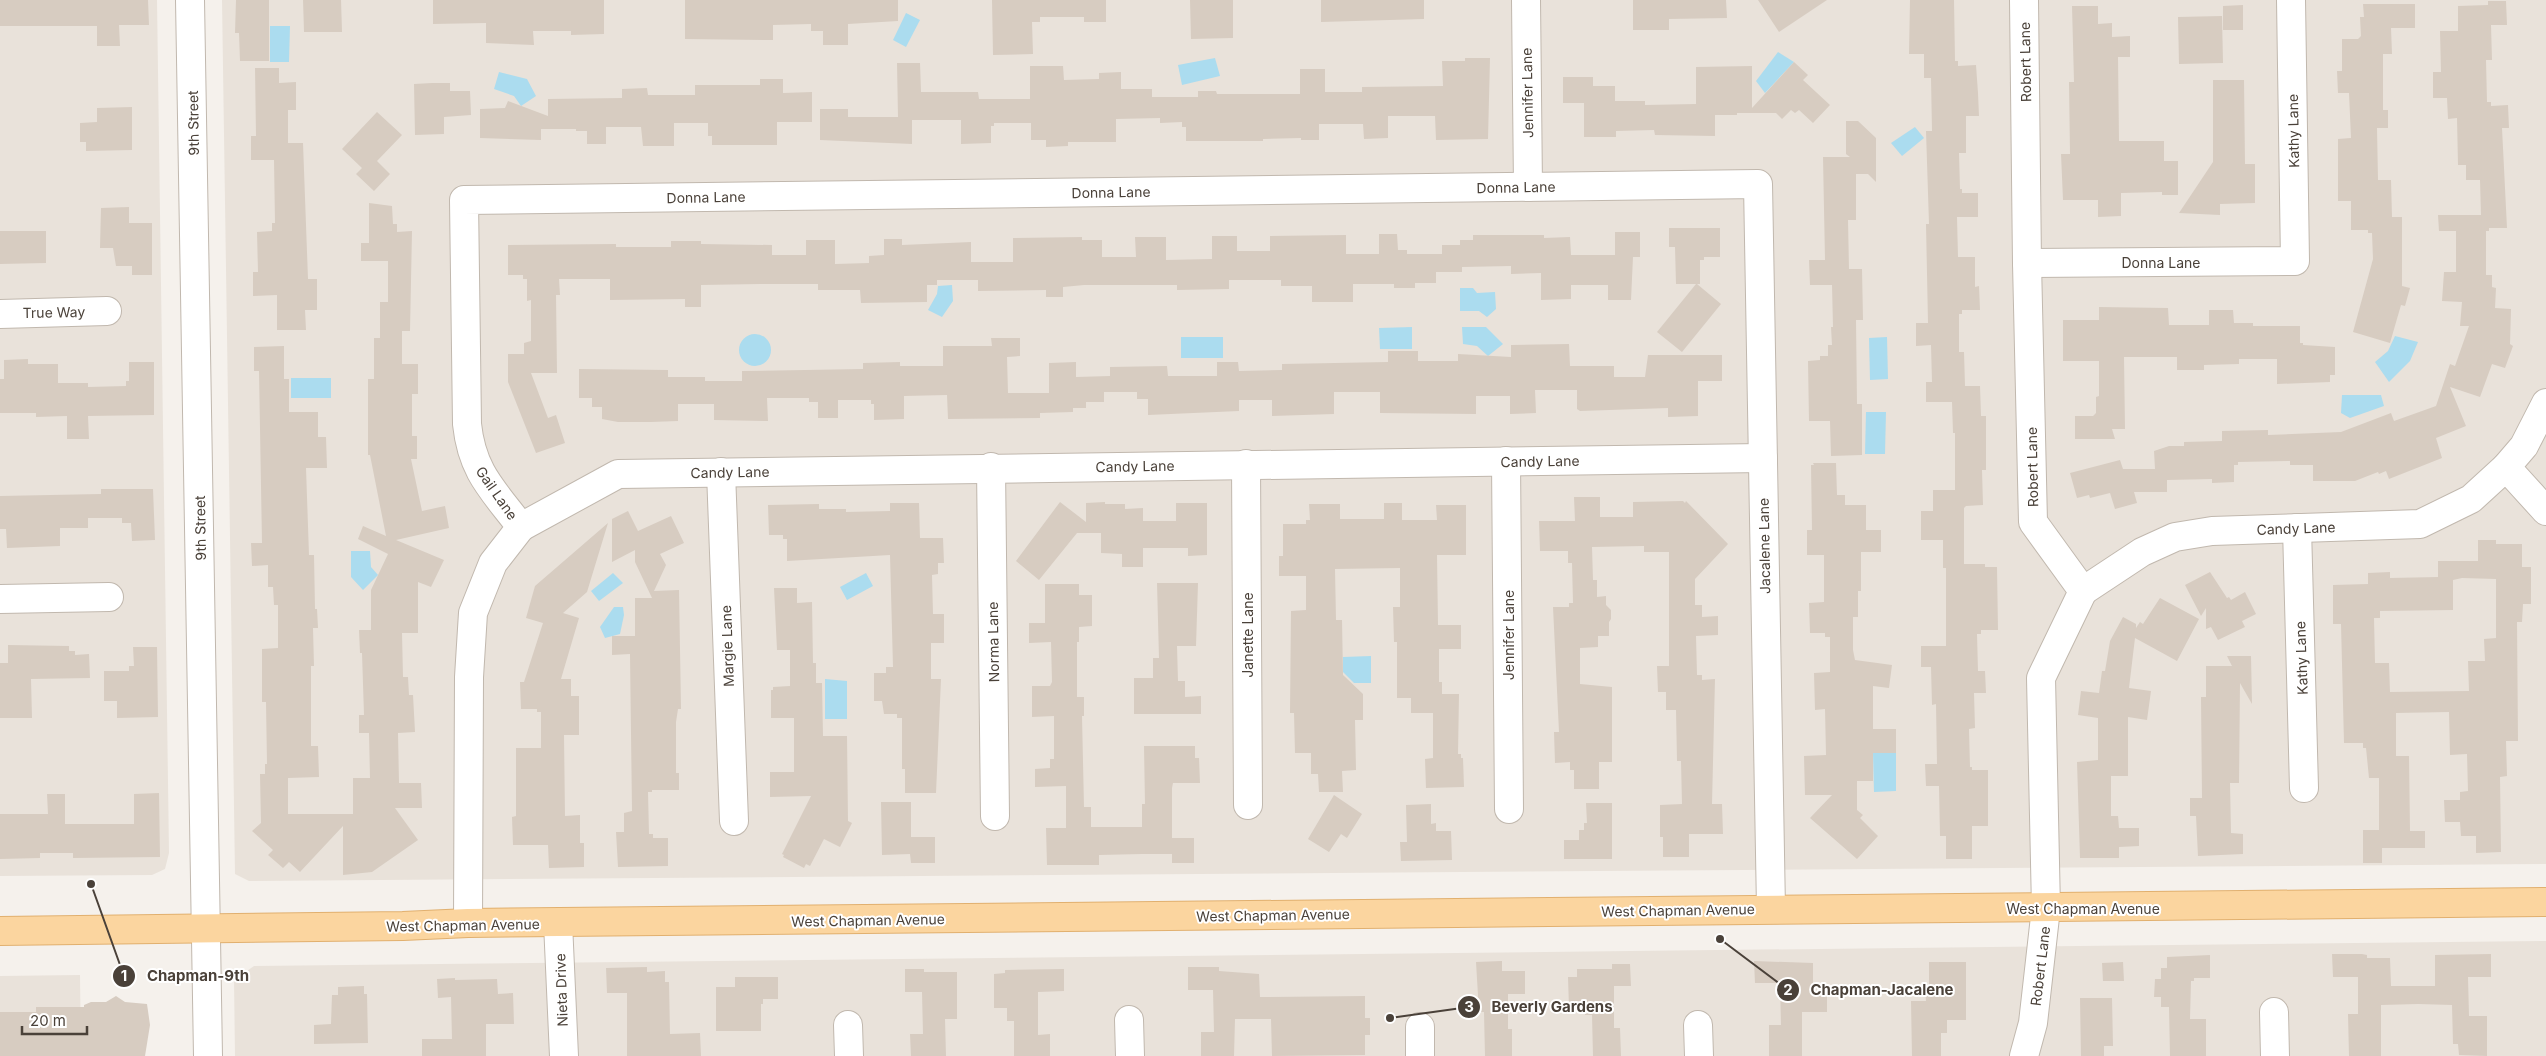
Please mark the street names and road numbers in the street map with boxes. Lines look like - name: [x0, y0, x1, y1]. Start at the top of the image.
- street label: Robert Lane: [2016, 22, 2034, 102]
- street label: Jennifer Lane: [1518, 48, 1536, 138]
- street label: 9th Street: [184, 90, 202, 156]
- street label: Kathy Lane: [2284, 94, 2302, 168]
- street label: Donna Lane: [1476, 178, 1556, 196]
- street label: Donna Lane: [1071, 183, 1151, 201]
- street label: Donna Lane: [666, 188, 746, 206]
- street label: Donna Lane: [2121, 254, 2201, 271]
- street label: True Way: [23, 303, 86, 321]
- street label: Robert Lane: [2023, 427, 2041, 507]
- street label: Candy Lane: [1500, 452, 1580, 470]
- street label: Candy Lane: [1095, 457, 1175, 475]
- street label: Gail Lane: [472, 463, 522, 523]
- street label: Candy Lane: [690, 463, 770, 481]
- street label: 9th Street: [191, 495, 209, 561]
- street label: Jacalene Lane: [1755, 498, 1773, 594]
- street label: Candy Lane: [2256, 518, 2336, 538]
- street label: Jennifer Lane: [1500, 590, 1517, 680]
- street label: Janette Lane: [1239, 592, 1256, 678]
- street label: Norma Lane: [984, 601, 1002, 683]
- street label: Margie Lane: [717, 605, 737, 687]
- street label: Kathy Lane: [2291, 621, 2311, 695]
- street label: West Chapman Avenue: [1601, 900, 1755, 920]
- street label: West Chapman Avenue: [2006, 900, 2160, 917]
- street label: West Chapman Avenue: [1196, 905, 1350, 925]
- street label: West Chapman Avenue: [791, 910, 945, 930]
- street label: West Chapman Avenue: [386, 915, 540, 935]
- street label: Robert Lane: [2027, 925, 2053, 1007]
- street label: Nieta Drive: [551, 953, 571, 1027]

